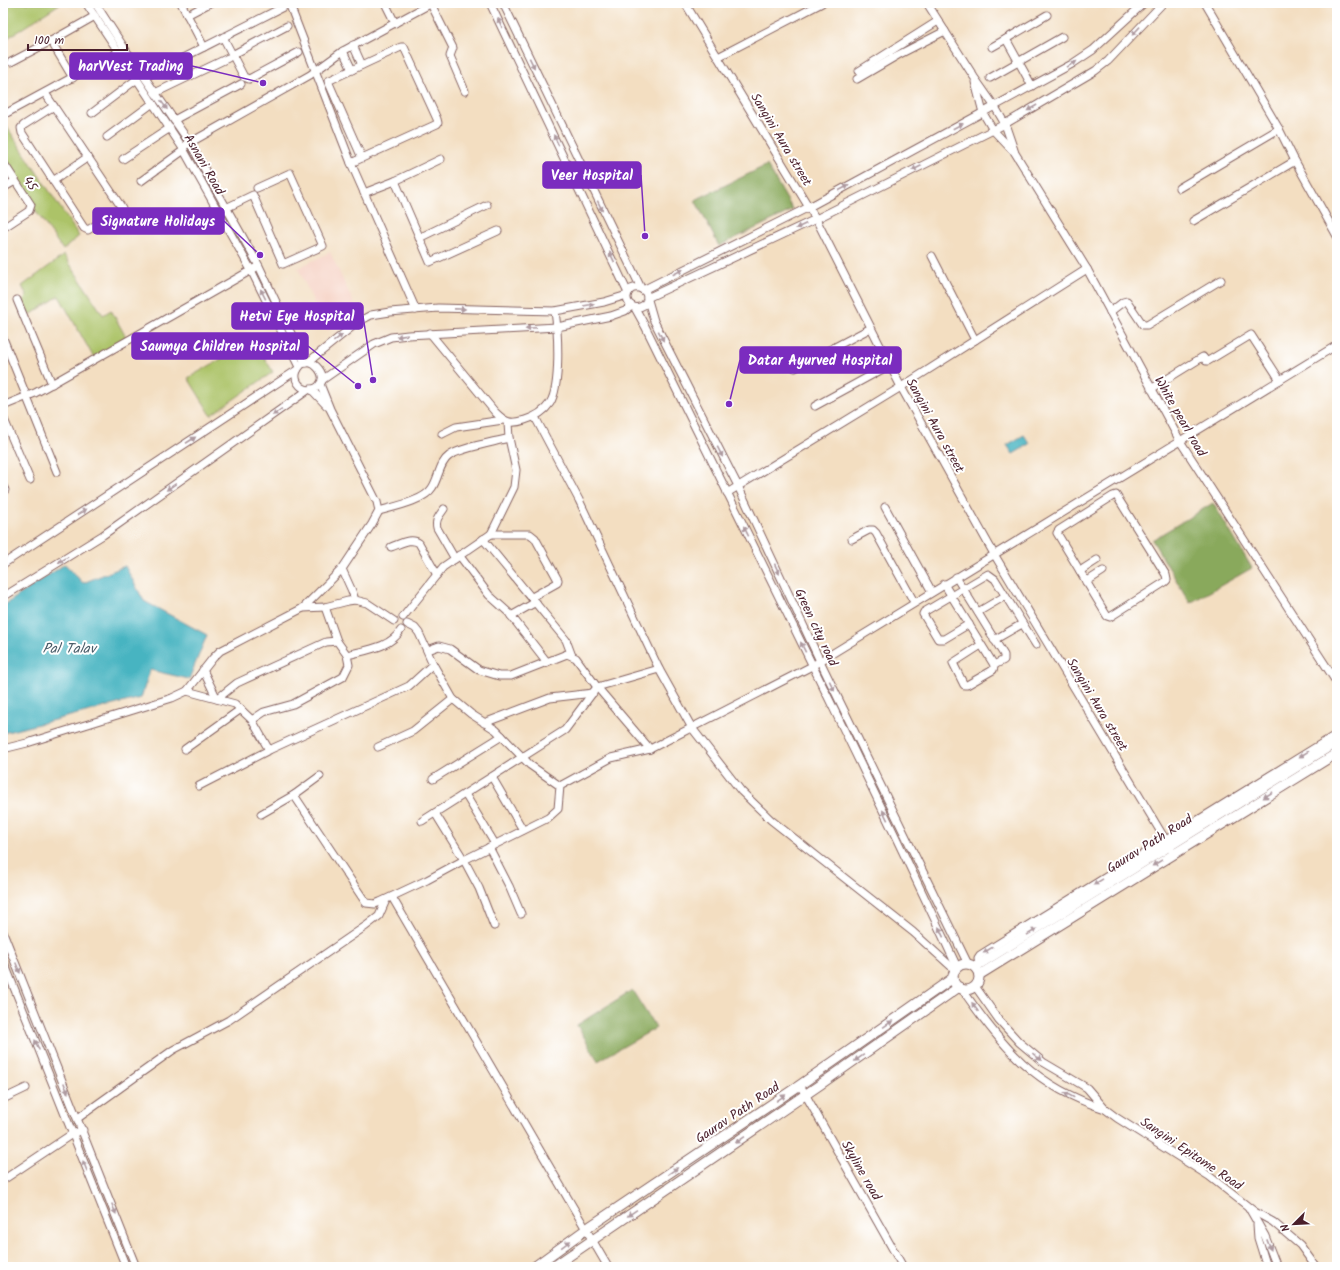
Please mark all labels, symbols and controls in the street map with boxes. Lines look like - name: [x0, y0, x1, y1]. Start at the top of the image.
- one-way arrow: [497, 17, 503, 28]
- scale bar: [28, 26, 127, 52]
- one-way arrow: [1131, 26, 1141, 36]
- text: 100 m: [34, 31, 65, 50]
- callout: harVVest Trading: [70, 53, 192, 79]
- text: harVVest Trading: [78, 56, 184, 78]
- one-way arrow: [529, 58, 535, 69]
- one-way arrow: [1067, 60, 1077, 68]
- street label: Sangini Aura street: [744, 89, 817, 191]
- one-way arrow: [160, 100, 167, 111]
- one-way arrow: [1026, 104, 1038, 111]
- one-way arrow: [953, 123, 964, 130]
- street label: Asnani Road: [178, 130, 230, 200]
- one-way arrow: [553, 134, 559, 145]
- callout: Veer Hospital: [543, 162, 641, 188]
- text: Veer Hospital: [551, 165, 633, 187]
- one-way arrow: [911, 165, 923, 171]
- street label: 45: [17, 172, 43, 196]
- one-way arrow: [838, 185, 850, 192]
- one-way arrow: [597, 200, 603, 211]
- callout: Signature Holidays: [93, 208, 224, 234]
- text: Signature Holidays: [101, 211, 216, 233]
- one-way arrow: [795, 223, 806, 229]
- one-way arrow: [609, 252, 615, 263]
- one-way arrow: [672, 269, 684, 276]
- one-way arrow: [260, 288, 266, 300]
- one-way arrow: [583, 302, 595, 308]
- callout: Hetvi Eye Hospital: [232, 303, 363, 329]
- one-way arrow: [454, 305, 466, 312]
- text: Hetvi Eye Hospital: [240, 306, 355, 328]
- one-way arrow: [525, 325, 537, 332]
- one-way arrow: [658, 330, 665, 341]
- callout: Saumya Children Hospital: [132, 333, 308, 359]
- one-way arrow: [396, 333, 408, 339]
- one-way arrow: [332, 334, 343, 343]
- text: Saumya Children Hospital: [140, 336, 300, 358]
- callout: Datar Ayurved Hospital: [740, 347, 901, 373]
- text: Datar Ayurved Hospital: [748, 350, 892, 372]
- street label: White pearl road: [1148, 373, 1212, 461]
- street label: Sangini Aura street: [900, 374, 970, 478]
- one-way arrow: [271, 408, 282, 416]
- one-way arrow: [186, 436, 196, 444]
- one-way arrow: [717, 446, 723, 457]
- one-way arrow: [165, 483, 176, 491]
- one-way arrow: [76, 508, 88, 515]
- one-way arrow: [743, 525, 749, 536]
- one-way arrow: [58, 556, 68, 564]
- one-way arrow: [774, 563, 780, 574]
- street label: Green city road: [788, 585, 843, 671]
- water label: Pal Talav: [42, 638, 98, 660]
- one-way arrow: [800, 642, 806, 653]
- street label: Sangini Aura street: [1060, 654, 1133, 756]
- one-way arrow: [829, 680, 835, 692]
- one-way arrow: [1298, 751, 1310, 758]
- one-way arrow: [1263, 791, 1273, 799]
- one-way arrow: [882, 809, 888, 820]
- street label: Gaurav Path Road: [1103, 809, 1197, 879]
- one-way arrow: [1152, 859, 1162, 867]
- one-way arrow: [1092, 878, 1104, 885]
- one-way arrow: [938, 926, 944, 937]
- one-way arrow: [1026, 928, 1038, 935]
- one-way arrow: [982, 947, 994, 954]
- one-way arrow: [15, 962, 21, 974]
- one-way arrow: [971, 1002, 979, 1013]
- one-way arrow: [883, 1020, 893, 1028]
- one-way arrow: [33, 1039, 39, 1051]
- one-way arrow: [1032, 1053, 1043, 1062]
- one-way arrow: [853, 1054, 864, 1062]
- street label: Gaurav Path Road: [691, 1077, 785, 1149]
- one-way arrow: [63, 1083, 69, 1094]
- one-way arrow: [1063, 1092, 1075, 1098]
- one-way arrow: [776, 1094, 786, 1102]
- street label: Sangini Epitome Road: [1136, 1112, 1247, 1197]
- one-way arrow: [735, 1136, 745, 1144]
- street label: Skyline road: [835, 1137, 887, 1205]
- one-way arrow: [82, 1160, 88, 1171]
- one-way arrow: [668, 1167, 678, 1175]
- one-way arrow: [112, 1204, 118, 1216]
- north arrow: [1274, 1204, 1314, 1244]
- one-way arrow: [627, 1209, 638, 1217]
- text: N: [1276, 1221, 1295, 1234]
- one-way arrow: [1266, 1239, 1272, 1251]
- one-way arrow: [560, 1240, 571, 1248]

